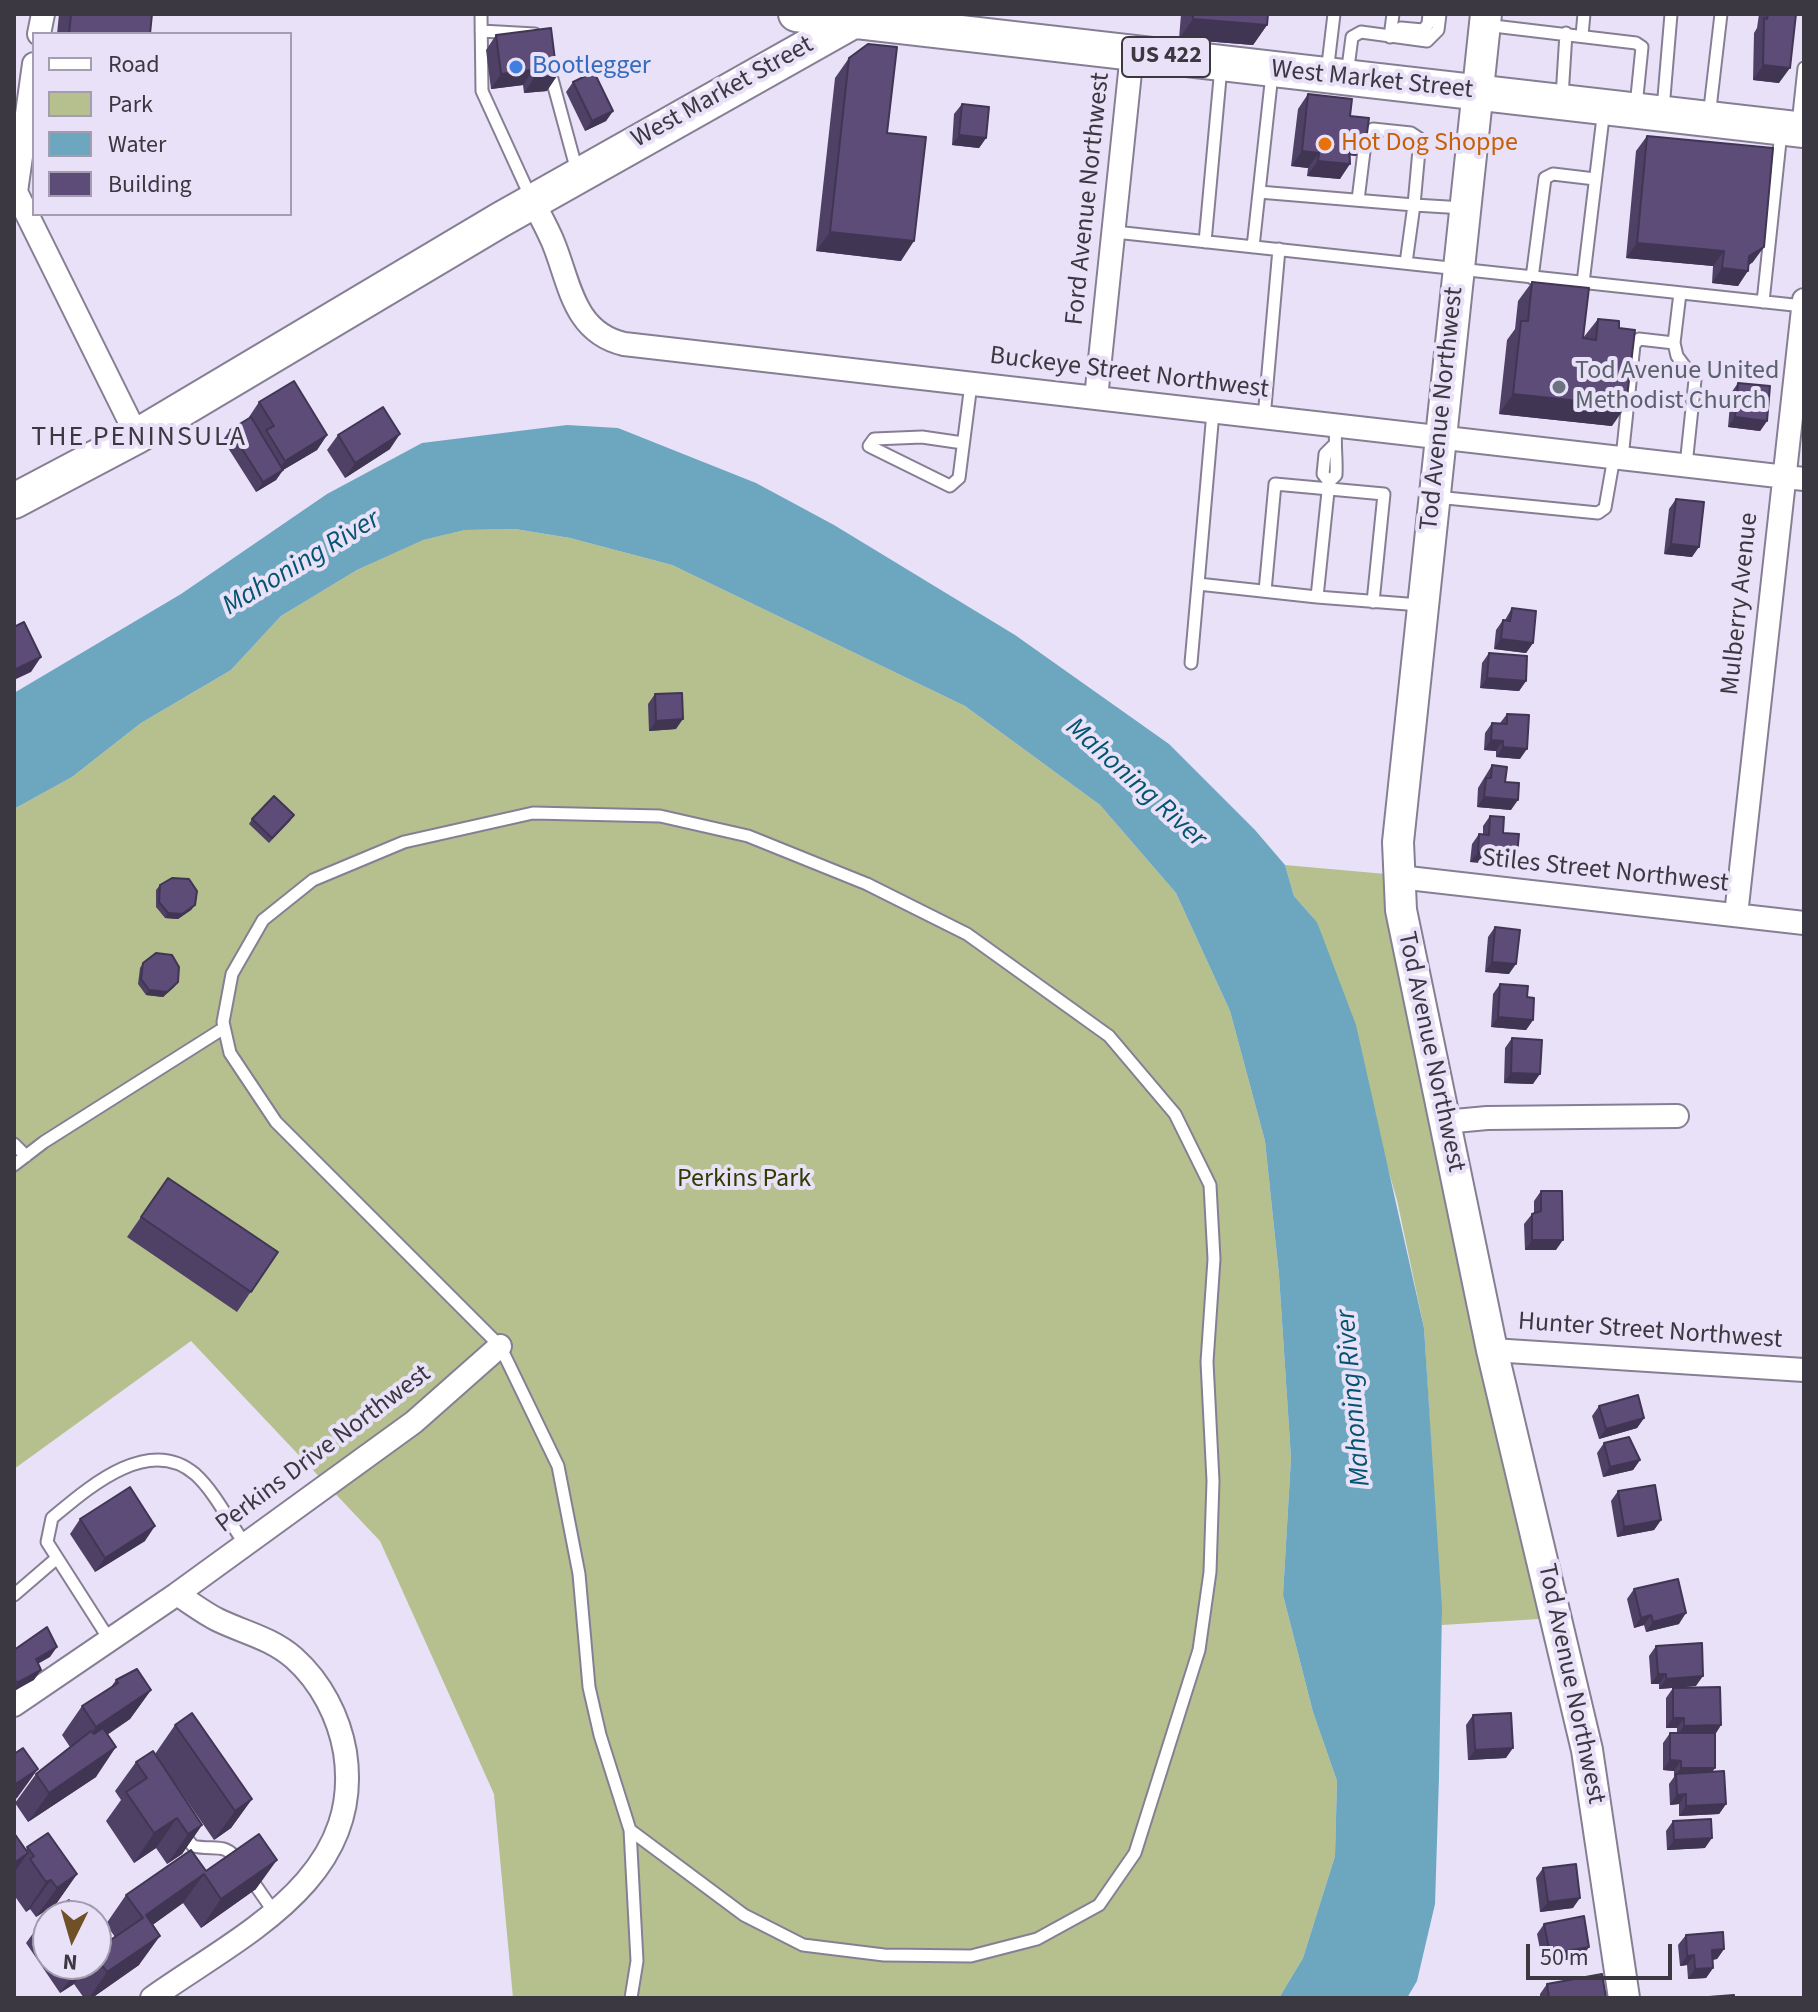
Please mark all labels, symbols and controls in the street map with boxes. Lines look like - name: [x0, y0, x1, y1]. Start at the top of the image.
- street label: West Market Street: [627, 30, 819, 156]
- legend: [32, 32, 292, 216]
- road number: US 422: [1122, 37, 1210, 77]
- text: Road: [108, 47, 160, 82]
- place label: Bootlegger: [532, 51, 651, 83]
- street label: West Market Street: [1269, 55, 1475, 107]
- marker: Bootlegger: [507, 58, 525, 76]
- street label: Ford Avenue Northwest: [1060, 71, 1118, 327]
- text: Park: [108, 87, 153, 122]
- text: Water: [108, 127, 166, 162]
- place label: Hot Dog Shoppe: [1341, 128, 1518, 160]
- marker: Hot Dog Shoppe: [1316, 135, 1334, 153]
- text: Building: [108, 167, 192, 202]
- street label: Tod Avenue Northwest: [1415, 286, 1471, 532]
- street label: Buckeye Street Northwest: [988, 341, 1270, 407]
- place label: Tod Avenue United Methodist Church: [1575, 356, 1779, 418]
- marker: Tod Avenue United Methodist Church: [1550, 378, 1568, 396]
- district label: THE PENINSULA: [31, 422, 247, 456]
- water label: Mahoning River: [217, 504, 387, 624]
- street label: Mulberry Avenue: [1716, 511, 1766, 697]
- water label: Mahoning River: [1058, 712, 1212, 856]
- street label: Stiles Street Northwest: [1480, 844, 1730, 900]
- street label: Tod Avenue Northwest: [1389, 929, 1471, 1175]
- park label: Perkins Park: [677, 1164, 811, 1196]
- street label: Hunter Street Northwest: [1517, 1307, 1783, 1357]
- water label: Mahoning River: [1331, 1308, 1379, 1488]
- street label: Perkins Drive Northwest: [211, 1359, 437, 1541]
- street label: Tod Avenue Northwest: [1529, 1561, 1611, 1807]
- north arrow: [32, 1900, 112, 1980]
- scale bar: [1530, 1928, 1676, 1978]
- text: 50 m: [1540, 1940, 1589, 1975]
- text: N: [61, 1945, 79, 1978]

